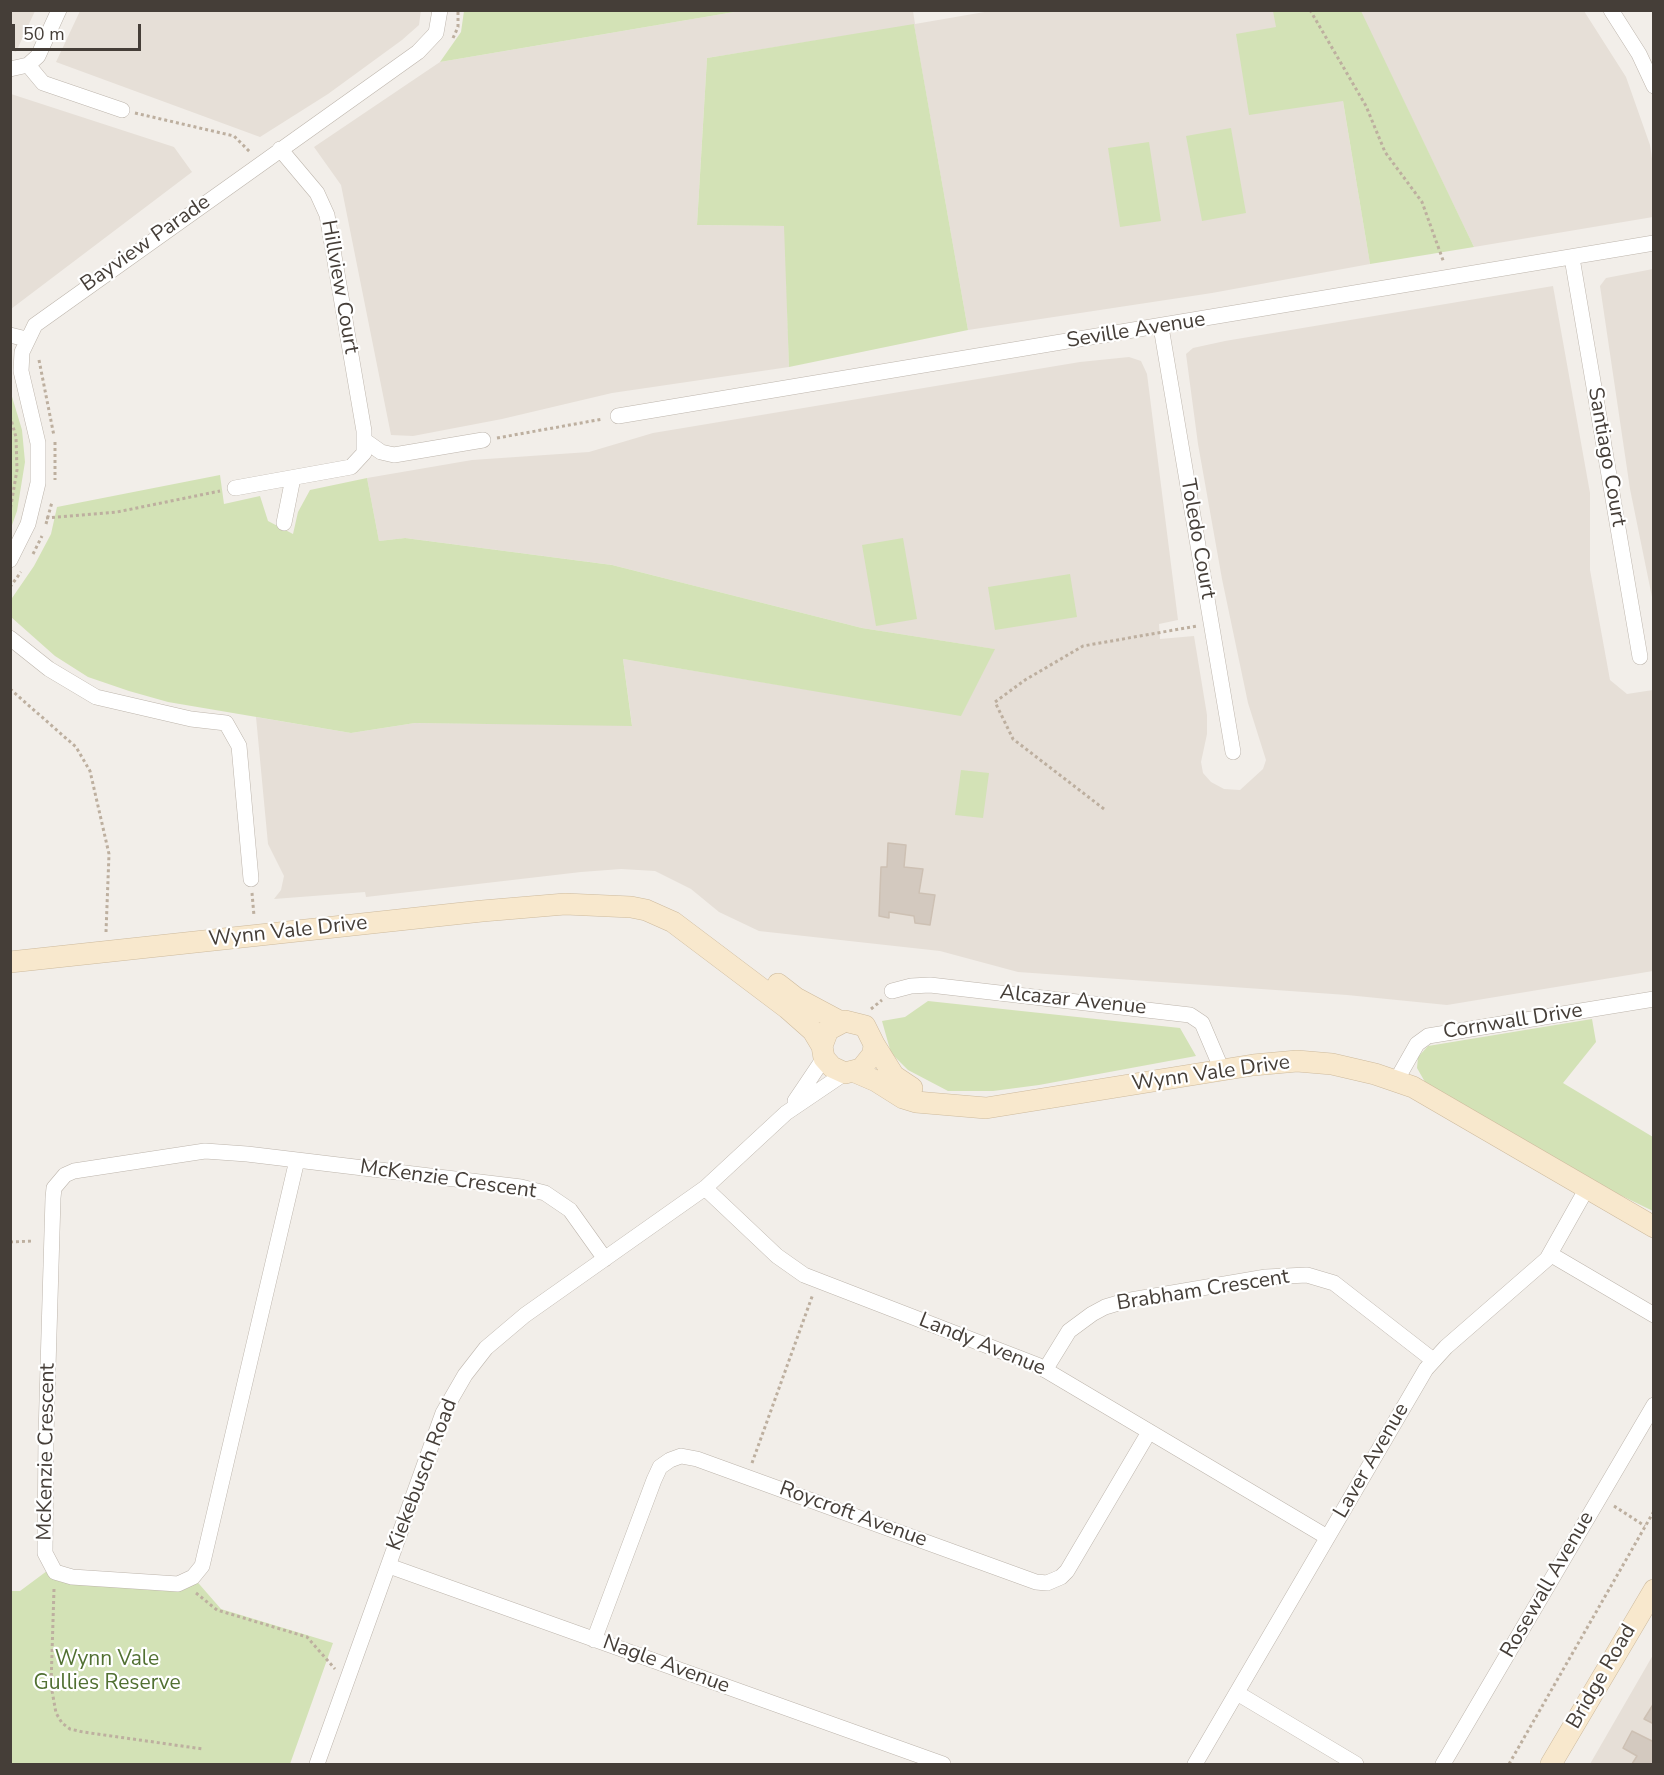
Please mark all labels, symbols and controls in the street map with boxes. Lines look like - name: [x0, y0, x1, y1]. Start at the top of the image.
- scale bar: [15, 12, 144, 50]
- text: 50 m: [23, 22, 65, 46]
- street label: Bayview Parade: [76, 190, 216, 298]
- street label: Hillview Court: [315, 218, 363, 356]
- street label: Seville Avenue: [1065, 308, 1207, 354]
- street label: Santiago Court: [1581, 385, 1631, 529]
- street label: Toledo Court: [1174, 477, 1220, 601]
- street label: Wynn Vale Drive: [207, 911, 369, 953]
- street label: Alcazar Avenue: [998, 981, 1148, 1021]
- street label: Cornwall Drive: [1442, 999, 1584, 1045]
- street label: Wynn Vale Drive: [1130, 1050, 1292, 1098]
- street label: McKenzie Crescent: [358, 1155, 538, 1205]
- street label: Brabham Crescent: [1115, 1265, 1291, 1317]
- street label: Landy Avenue: [915, 1308, 1049, 1382]
- street label: McKenzie Crescent: [33, 1363, 61, 1541]
- street label: Kiekebusch Road: [382, 1396, 464, 1554]
- street label: Laver Avenue: [1329, 1399, 1415, 1523]
- street label: Roycroft Avenue: [776, 1477, 930, 1553]
- street label: Rosewall Avenue: [1496, 1507, 1600, 1663]
- street label: Bridge Road: [1562, 1620, 1642, 1734]
- street label: Nagle Avenue: [599, 1630, 733, 1700]
- park label: Wynn Vale Gullies Reserve: [33, 1647, 181, 1697]

